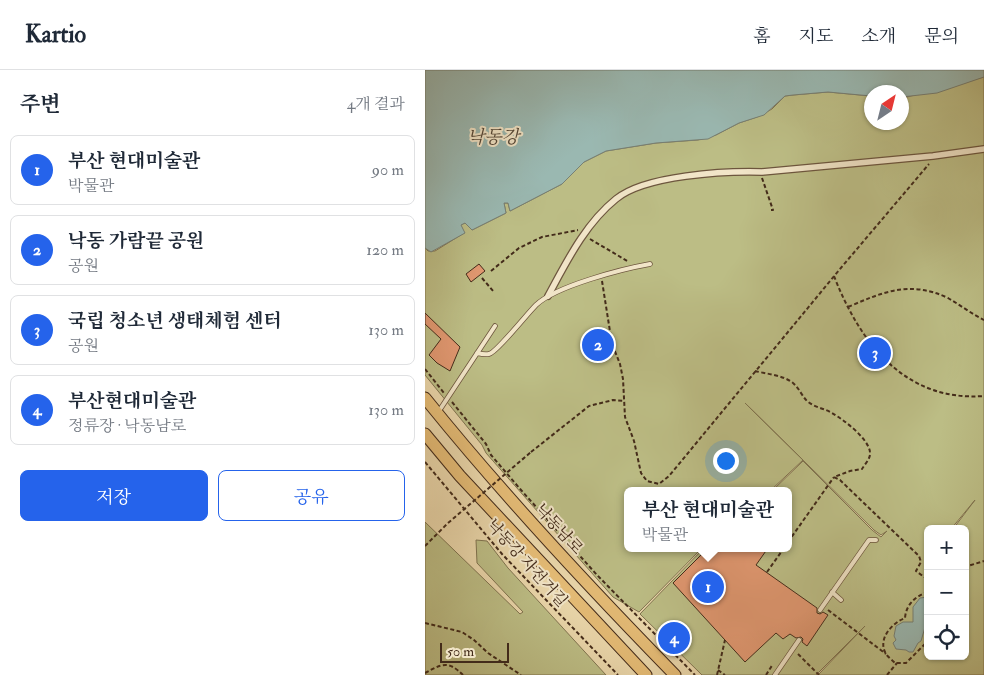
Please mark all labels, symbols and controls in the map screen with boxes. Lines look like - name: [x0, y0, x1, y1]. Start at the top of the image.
- text: Kartio: [25, 19, 86, 50]
- text: 홈: [753, 25, 771, 48]
- text: 지도: [799, 25, 833, 48]
- text: 소개: [861, 25, 896, 48]
- text: 문의: [924, 25, 959, 48]
- north arrow: [864, 85, 909, 130]
- text: 주변: [20, 91, 61, 118]
- text: 4개 결과: [347, 94, 405, 114]
- water label: 낙동강: [467, 126, 522, 149]
- text: 부산 현대미술관: [68, 149, 200, 173]
- text: 1: [34, 160, 40, 180]
- text: 90 m: [372, 160, 404, 180]
- text: 박물관: [68, 176, 114, 196]
- text: 낙동 가람끝 공원: [68, 229, 204, 253]
- text: 2: [33, 240, 41, 260]
- text: 120 m: [366, 240, 404, 260]
- text: 공원: [68, 256, 99, 276]
- text: 국립 청소년 생태체험 센터: [68, 309, 282, 333]
- text: 3: [34, 320, 40, 340]
- text: 130 m: [368, 320, 404, 340]
- pin: 2: [582, 326, 614, 364]
- pin: 3: [859, 334, 891, 372]
- text: 공원: [68, 336, 99, 356]
- text: 부산현대미술관: [68, 389, 196, 413]
- text: 4: [33, 400, 41, 420]
- text: 130 m: [368, 400, 404, 420]
- text: 정류장 · 낙동남로: [68, 416, 186, 436]
- your location: [713, 448, 739, 474]
- button: 저장: [20, 470, 208, 521]
- button: 공유: [218, 470, 405, 521]
- popup: [624, 487, 792, 552]
- text: 부산 현대미술관: [642, 498, 774, 522]
- street label: 낙동남로: [531, 499, 587, 559]
- street label: 낙동강 자전거길: [482, 515, 572, 611]
- text: 박물관: [642, 525, 688, 545]
- map controls: [924, 525, 969, 660]
- button: +: [924, 525, 969, 570]
- pin: 1: [692, 568, 724, 606]
- button: −: [924, 570, 969, 615]
- button: locate: [924, 615, 969, 660]
- pin: 4: [658, 619, 690, 657]
- scale bar: [440, 640, 509, 663]
- text: 50 m: [447, 643, 474, 660]

